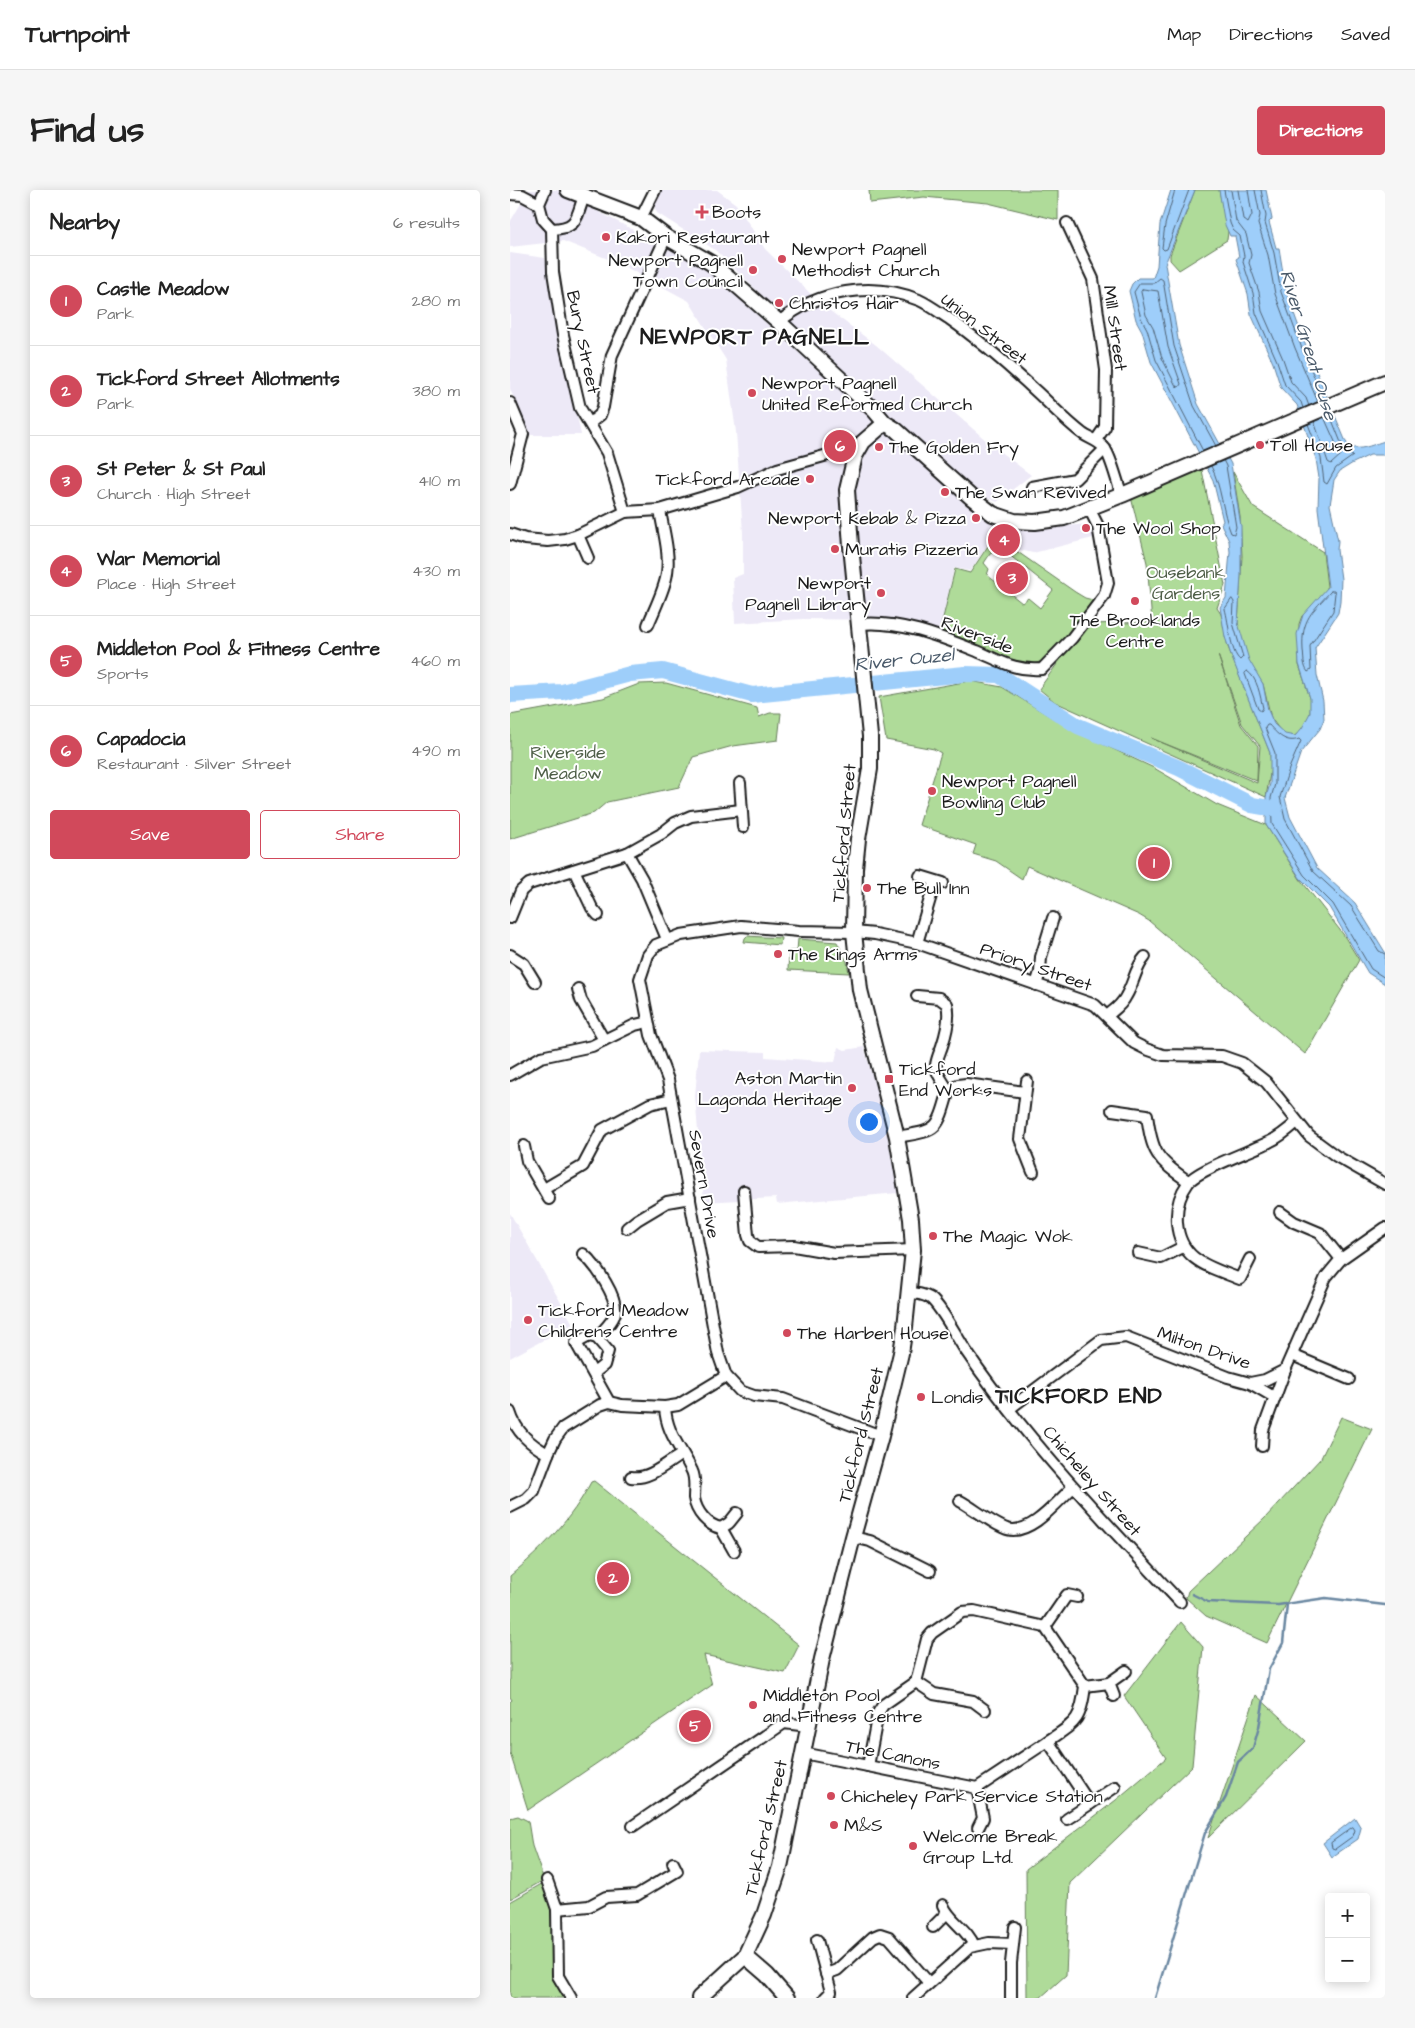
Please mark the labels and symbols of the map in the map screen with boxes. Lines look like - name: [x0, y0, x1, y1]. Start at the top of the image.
- place label: Boots: [712, 200, 761, 225]
- marker: Boots: [696, 206, 708, 218]
- place label: Kakori Restaurant: [616, 225, 770, 250]
- marker: Kakori Restaurant: [600, 231, 612, 243]
- place label: Newport Pagnell Methodist Church: [792, 237, 940, 283]
- place label: Newport Pagnell Town Council: [609, 248, 743, 294]
- marker: Newport Pagnell Methodist Church: [776, 253, 788, 265]
- marker: Newport Pagnell Town Council: [747, 264, 759, 276]
- water label: River Great Ouse: [1272, 267, 1344, 425]
- street label: Mill Street: [1097, 284, 1133, 373]
- street label: Union Street: [935, 287, 1033, 371]
- street label: Bury Street: [559, 288, 606, 397]
- place label: Christos Hair: [789, 291, 899, 316]
- marker: Christos Hair: [773, 297, 785, 309]
- district label: NEWPORT PAGNELL: [640, 322, 870, 353]
- place label: Newport Pagnell United Reformed Church: [762, 371, 972, 417]
- marker: Newport Pagnell United Reformed Church: [746, 387, 758, 399]
- pin: 6: [824, 427, 856, 465]
- place label: Toll House: [1270, 433, 1353, 458]
- place label: The Golden Fry: [889, 435, 1019, 461]
- marker: Toll House: [1254, 439, 1266, 451]
- marker: The Golden Fry: [873, 441, 885, 453]
- place label: Tickford Arcade: [655, 467, 800, 492]
- marker: Tickford Arcade: [804, 473, 816, 485]
- place label: The Swan Revived: [955, 480, 1107, 505]
- marker: The Swan Revived: [939, 486, 951, 498]
- place label: Newport Kebab & Pizza: [768, 506, 966, 531]
- marker: Newport Kebab & Pizza: [970, 512, 982, 524]
- place label: The Wool Shop: [1096, 516, 1221, 541]
- pin: 4: [988, 521, 1020, 559]
- marker: The Wool Shop: [1080, 522, 1092, 534]
- place label: Muratis Pizzeria: [845, 537, 978, 562]
- marker: Muratis Pizzeria: [829, 543, 841, 555]
- pin: 3: [996, 559, 1028, 597]
- park label: Ousebank Gardens: [1146, 560, 1226, 606]
- place label: Newport Pagnell Library: [745, 571, 872, 618]
- marker: Newport Pagnell Library: [875, 587, 887, 599]
- marker: The Brooklands Centre: [1129, 595, 1141, 607]
- place label: The Brooklands Centre: [1070, 608, 1200, 654]
- street label: Riverside: [937, 610, 1017, 660]
- water label: River Ouzel: [853, 641, 958, 679]
- park label: Riverside Meadow: [530, 740, 606, 786]
- street label: Tickford Street: [825, 762, 863, 903]
- place label: Newport Pagnell Bowling Club: [942, 769, 1077, 816]
- marker: Newport Pagnell Bowling Club: [926, 785, 938, 797]
- pin: 1: [1138, 844, 1170, 882]
- place label: The Bull Inn: [877, 876, 970, 901]
- marker: The Bull Inn: [861, 882, 873, 894]
- street label: Priory Street: [976, 936, 1096, 999]
- place label: The Kings Arms: [788, 942, 918, 968]
- marker: The Kings Arms: [772, 948, 784, 960]
- place label: Tickford End Works: [899, 1057, 992, 1103]
- place label: Aston Martin Lagonda Heritage: [698, 1066, 842, 1113]
- marker: Tickford End Works: [883, 1073, 895, 1085]
- marker: Aston Martin Lagonda Heritage: [846, 1082, 858, 1094]
- your location: [856, 1109, 882, 1135]
- street label: Severn Drive: [682, 1128, 726, 1241]
- place label: The Magic Wok: [943, 1224, 1073, 1250]
- marker: The Magic Wok: [927, 1230, 939, 1242]
- place label: Tickford Meadow Childrens Centre: [538, 1298, 689, 1344]
- marker: Tickford Meadow Childrens Centre: [522, 1314, 534, 1326]
- street label: Milton Drive: [1154, 1320, 1254, 1376]
- place label: The Harben House: [797, 1321, 949, 1346]
- marker: The Harben House: [781, 1327, 793, 1339]
- street label: Tickford Street: [832, 1364, 890, 1506]
- district label: TICKFORD END: [994, 1381, 1163, 1412]
- place label: Londis: [931, 1385, 984, 1410]
- marker: Londis: [915, 1391, 927, 1403]
- street label: Chicheley Street: [1036, 1420, 1148, 1543]
- pin: 2: [597, 1559, 629, 1597]
- place label: Middleton Pool and Fitness Centre: [763, 1683, 923, 1729]
- marker: Middleton Pool and Fitness Centre: [747, 1699, 759, 1711]
- pin: 5: [679, 1707, 711, 1745]
- street label: The Canons: [843, 1734, 943, 1776]
- street label: Tickford Street: [738, 1757, 794, 1899]
- place label: Chicheley Park Service Station: [841, 1784, 1103, 1810]
- marker: Chicheley Park Service Station: [825, 1790, 837, 1802]
- place label: M&S: [844, 1813, 883, 1838]
- marker: M&S: [828, 1819, 840, 1831]
- place label: Welcome Break Group Ltd.: [923, 1824, 1058, 1870]
- marker: Welcome Break Group Ltd.: [907, 1840, 919, 1852]

